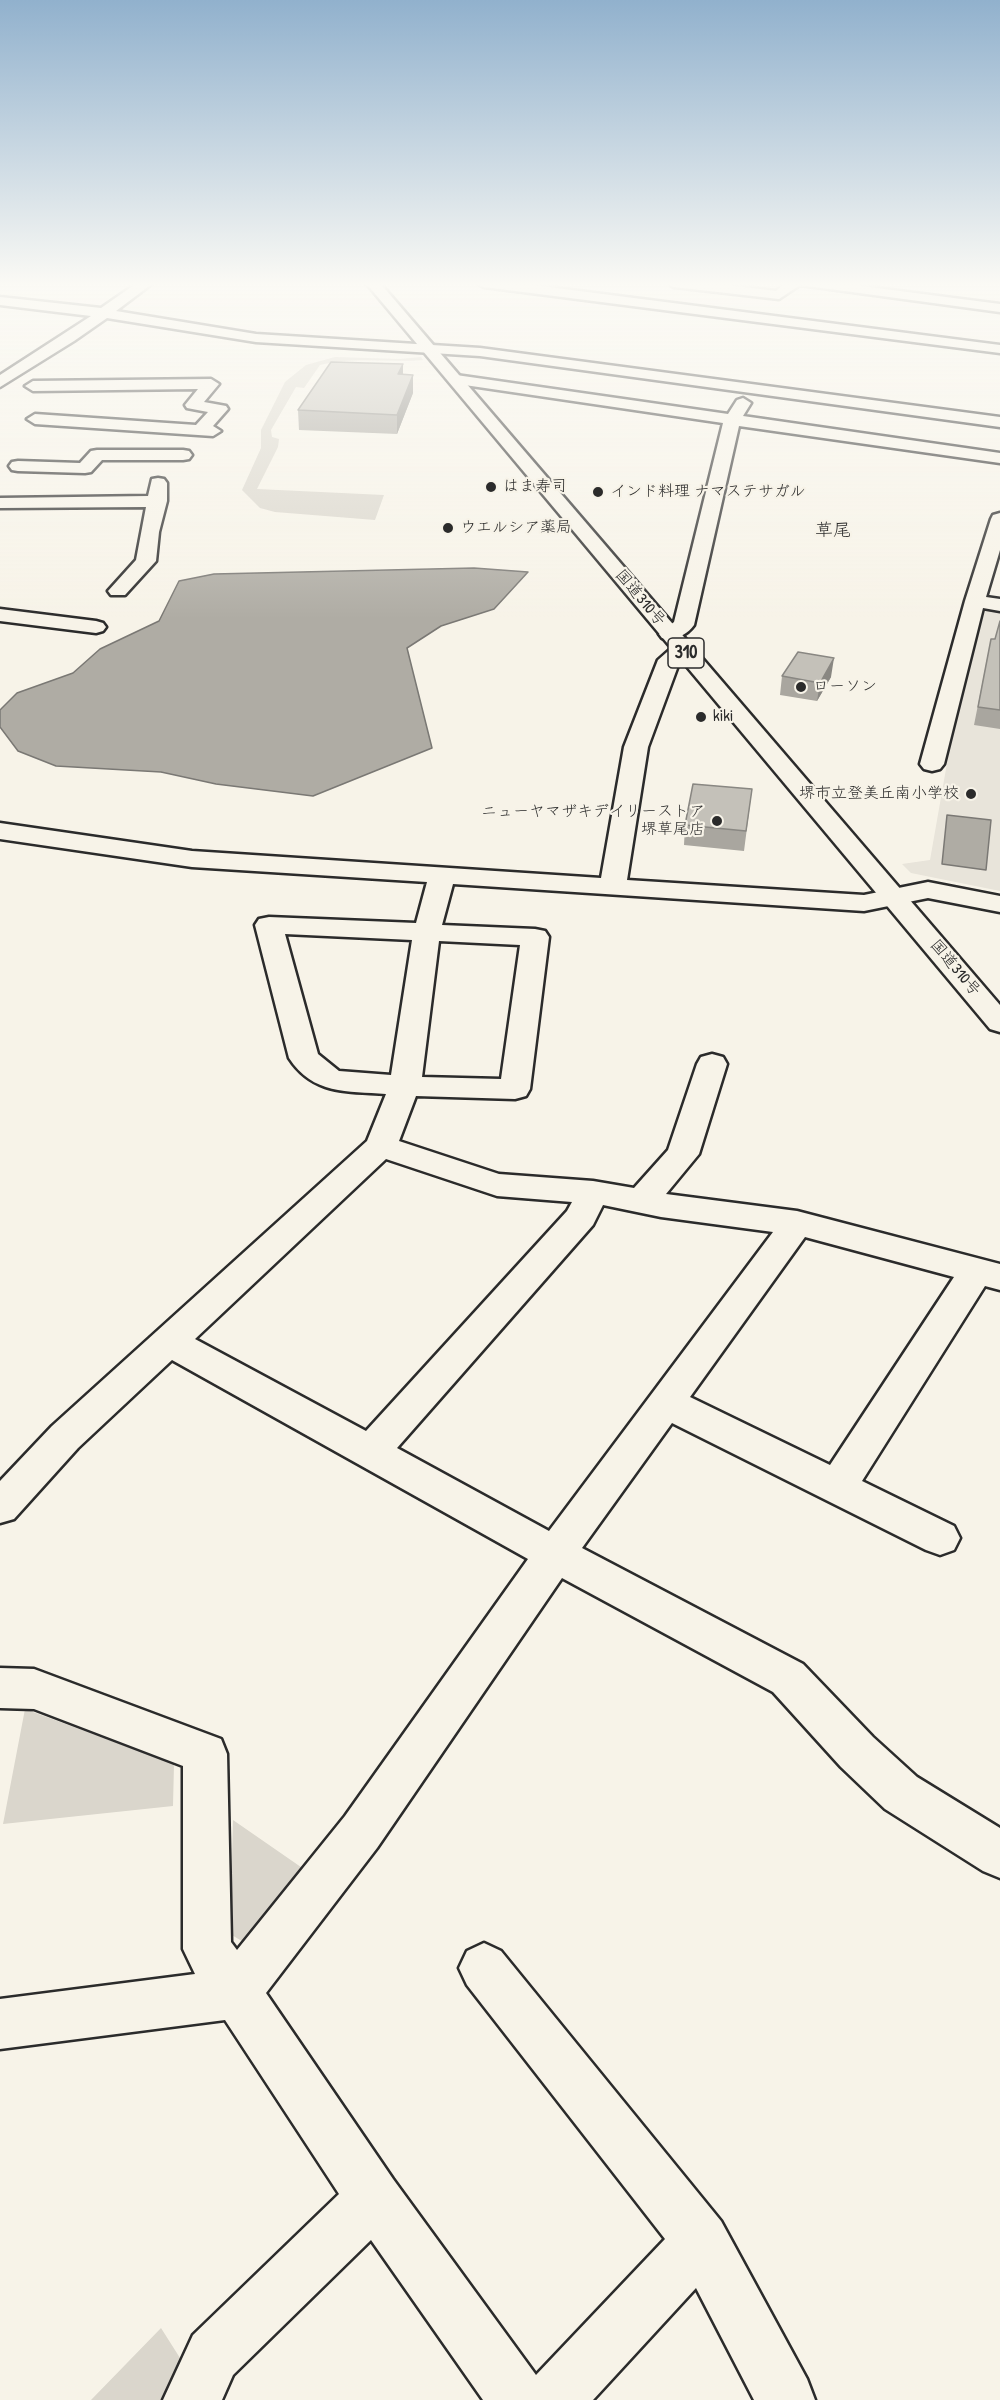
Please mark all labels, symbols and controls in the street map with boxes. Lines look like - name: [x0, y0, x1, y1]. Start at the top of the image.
- place label: はま寿司: [503, 477, 567, 497]
- marker: はま寿司: [484, 480, 498, 494]
- place label: インド料理 ナマステサガル: [610, 482, 806, 502]
- marker: インド料理 ナマステサガル: [591, 485, 605, 499]
- place label: ウエルシア薬局: [460, 518, 572, 538]
- district label: 草尾: [815, 520, 851, 542]
- marker: ウエルシア薬局: [441, 521, 455, 535]
- street label: 国道310号: [611, 566, 669, 630]
- road number: 310: [668, 638, 704, 668]
- place label: ローソン: [813, 677, 877, 697]
- marker: ローソン: [794, 680, 808, 694]
- place label: kiki: [713, 707, 733, 727]
- marker: kiki: [694, 710, 708, 724]
- place label: 堺市立登美丘南小学校: [799, 784, 959, 804]
- marker: 堺市立登美丘南小学校: [964, 787, 978, 801]
- place label: ニューヤマザキデイリーストア 堺草尾店: [481, 802, 705, 840]
- marker: ニューヤマザキデイリーストア 堺草尾店: [710, 814, 724, 828]
- street label: 国道310号: [926, 936, 984, 1000]

